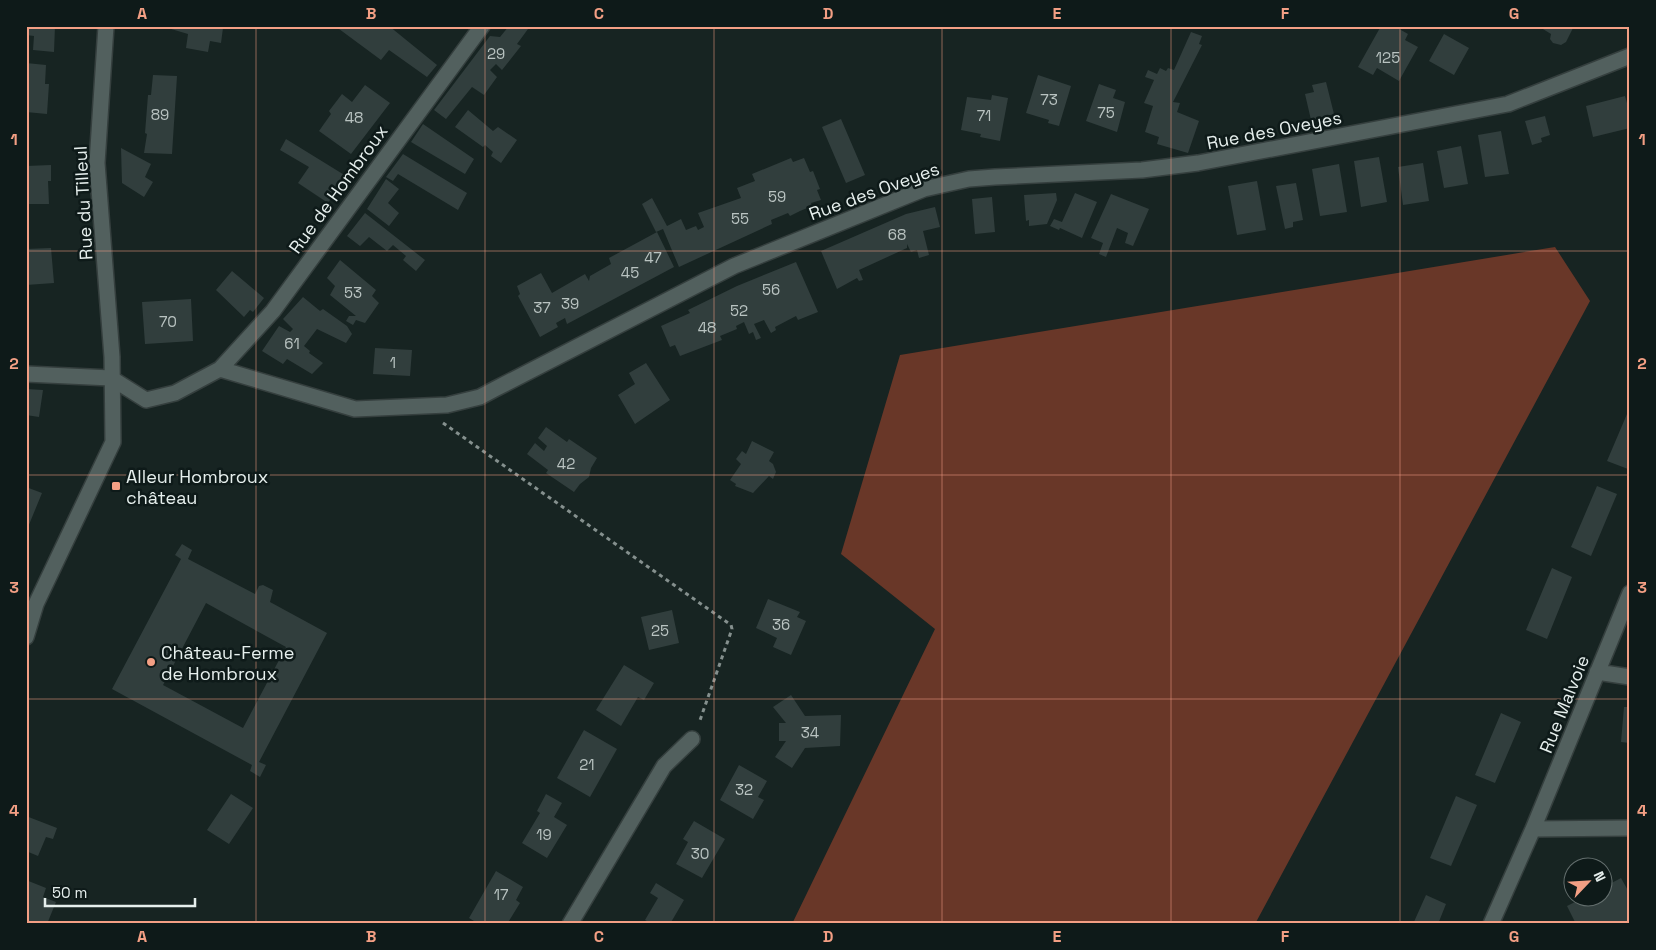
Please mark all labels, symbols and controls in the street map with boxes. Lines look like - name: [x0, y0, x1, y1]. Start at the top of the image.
- text: A: [137, 3, 147, 24]
- text: B: [366, 3, 376, 24]
- text: C: [594, 3, 604, 24]
- text: D: [823, 3, 833, 24]
- text: E: [1053, 3, 1062, 24]
- text: F: [1281, 3, 1290, 24]
- text: G: [1509, 3, 1519, 24]
- house number: 29: [487, 44, 505, 63]
- house number: 125: [1376, 48, 1400, 67]
- house number: 73: [1040, 90, 1058, 109]
- house number: 75: [1097, 103, 1115, 122]
- house number: 89: [151, 105, 169, 124]
- house number: 71: [977, 106, 991, 125]
- street label: Rue des Oveyes: [1204, 106, 1344, 154]
- house number: 48: [345, 108, 363, 127]
- street label: Rue de Hombroux: [283, 120, 393, 258]
- text: 1: [10, 129, 18, 150]
- text: 1: [1638, 129, 1646, 150]
- street label: Rue du Tilleul: [69, 145, 97, 261]
- street label: Rue des Oveyes: [806, 157, 942, 225]
- house number: 59: [768, 187, 786, 206]
- house number: 55: [731, 209, 749, 228]
- house number: 68: [888, 225, 906, 244]
- house number: 47: [644, 248, 662, 267]
- house number: 45: [621, 263, 639, 282]
- house number: 56: [762, 280, 780, 299]
- house number: 53: [344, 283, 362, 302]
- house number: 39: [561, 294, 579, 313]
- house number: 37: [533, 298, 551, 317]
- house number: 52: [730, 301, 748, 320]
- house number: 70: [159, 312, 177, 331]
- house number: 48: [698, 318, 716, 337]
- house number: 61: [284, 334, 300, 353]
- text: 2: [9, 353, 19, 374]
- house number: 1: [390, 353, 396, 372]
- text: 2: [1637, 353, 1647, 374]
- house number: 42: [557, 454, 575, 473]
- place label: Alleur Hombroux château: [126, 465, 269, 509]
- marker: Alleur Hombroux château: [110, 480, 122, 492]
- text: 3: [9, 577, 19, 598]
- text: 3: [1637, 577, 1647, 598]
- house number: 36: [772, 615, 790, 634]
- house number: 25: [651, 621, 669, 640]
- place label: Château-Ferme de Hombroux: [161, 641, 295, 685]
- street label: Rue Malvoie: [1534, 652, 1594, 756]
- marker: Château-Ferme de Hombroux: [145, 656, 157, 668]
- house number: 34: [801, 723, 819, 742]
- house number: 21: [579, 755, 595, 774]
- house number: 32: [735, 780, 753, 799]
- text: 4: [9, 800, 19, 821]
- text: 4: [1637, 800, 1647, 821]
- house number: 19: [536, 825, 552, 844]
- house number: 30: [691, 844, 709, 863]
- north arrow: [1564, 858, 1614, 908]
- text: N: [1590, 868, 1610, 885]
- scale bar: [45, 875, 195, 907]
- text: 50 m: [52, 883, 87, 902]
- house number: 17: [494, 885, 508, 904]
- text: A: [137, 926, 147, 947]
- text: B: [366, 926, 376, 947]
- text: C: [594, 926, 604, 947]
- text: D: [823, 926, 833, 947]
- text: E: [1053, 926, 1062, 947]
- text: F: [1281, 926, 1290, 947]
- text: G: [1509, 926, 1519, 947]

